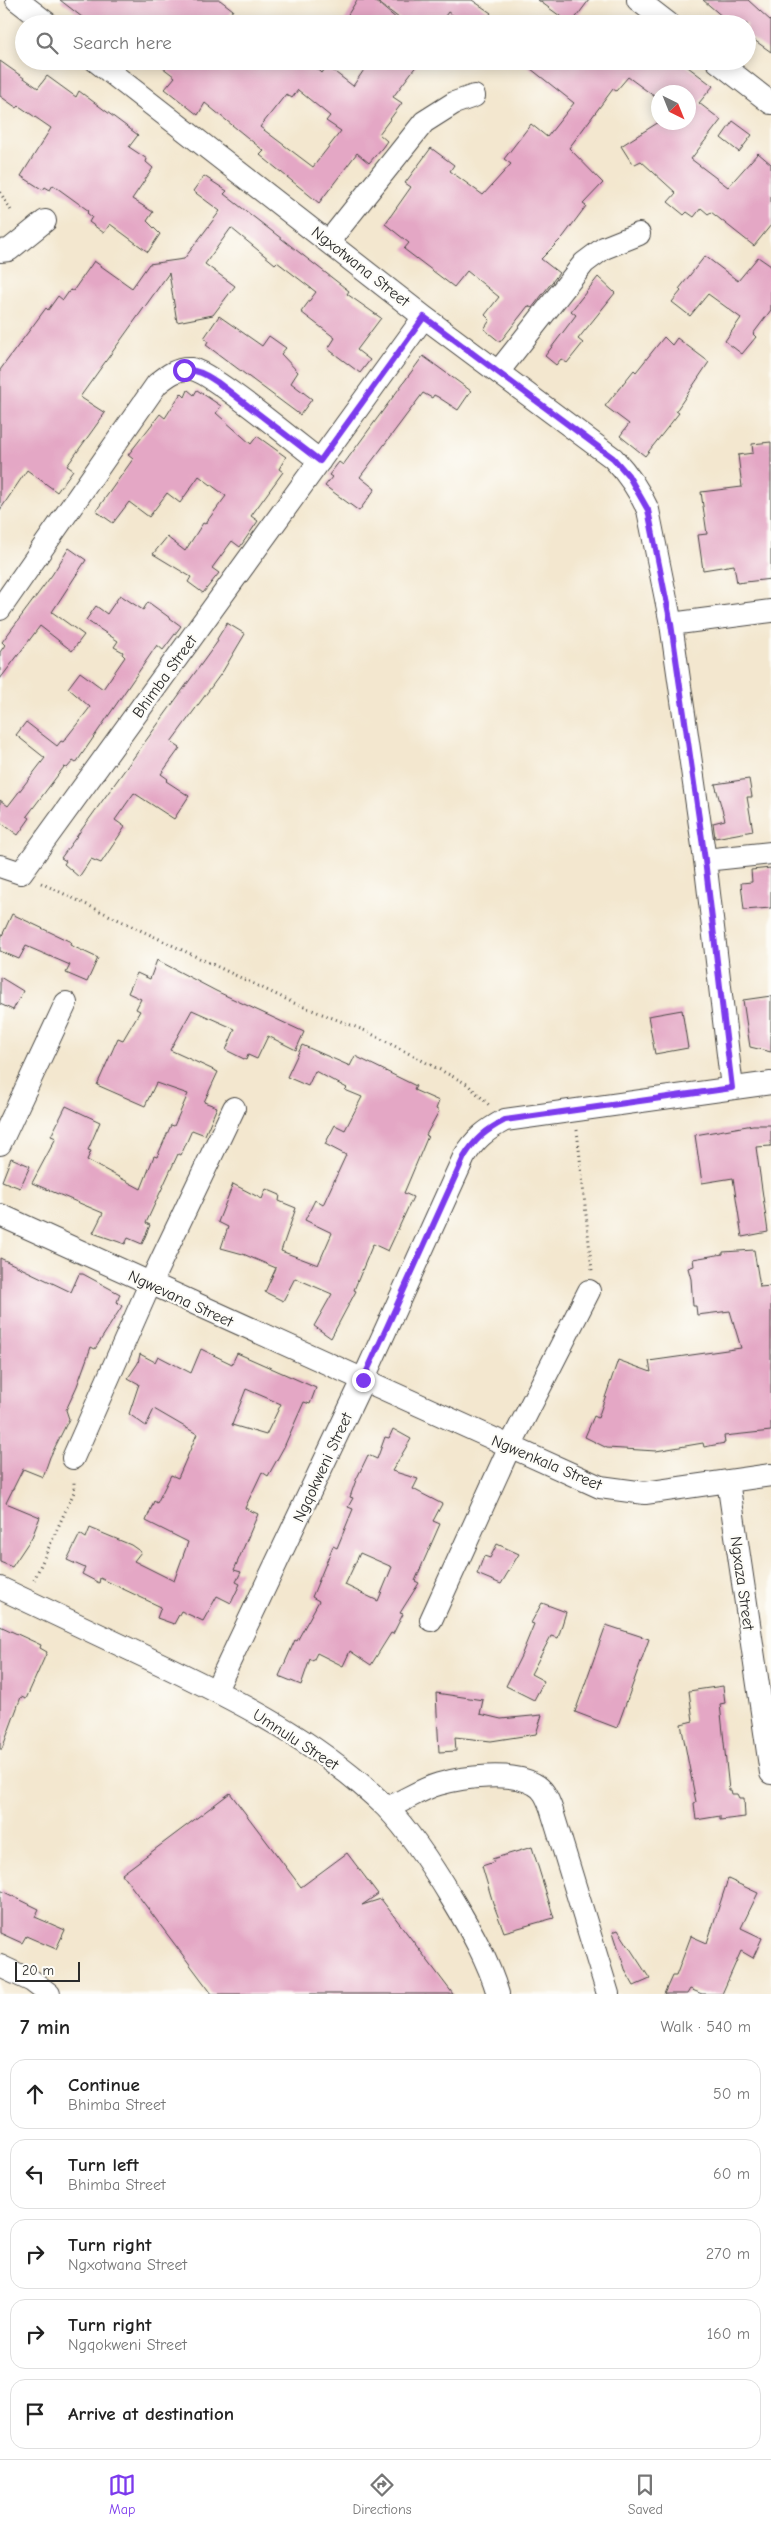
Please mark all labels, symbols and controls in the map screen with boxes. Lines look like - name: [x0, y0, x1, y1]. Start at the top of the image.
- search box: [15, 15, 756, 70]
- icon: search: [33, 29, 61, 57]
- text: Search here: [73, 32, 172, 54]
- north arrow: [651, 85, 696, 130]
- street label: Ngxotwana Street: [308, 223, 413, 311]
- route start: [173, 359, 196, 382]
- street label: Bhimba Street: [129, 631, 201, 721]
- street label: Ngwevana Street: [125, 1267, 236, 1331]
- route end: [352, 1369, 375, 1392]
- street label: Ngqokweni Street: [290, 1409, 356, 1525]
- street label: Ngwenkala Street: [489, 1432, 605, 1494]
- street label: Ngxaza Street: [727, 1535, 758, 1632]
- street label: Umnulu Street: [249, 1705, 342, 1774]
- scale bar: [15, 1959, 80, 1982]
- text: 20 m: [22, 1962, 54, 1979]
- text: 7 min: [20, 2015, 70, 2039]
- text: Walk · 540 m: [660, 2018, 751, 2036]
- text: Continue: [68, 2074, 140, 2096]
- icon: ahead: [21, 2080, 49, 2108]
- text: 50 m: [713, 2085, 750, 2103]
- text: Bhimba Street: [68, 2096, 166, 2114]
- text: Turn left: [68, 2154, 139, 2176]
- icon: left: [21, 2160, 49, 2188]
- text: 60 m: [713, 2165, 750, 2183]
- text: Bhimba Street: [68, 2176, 166, 2194]
- text: Turn right: [68, 2234, 152, 2256]
- icon: right: [21, 2240, 49, 2268]
- text: 270 m: [706, 2245, 750, 2263]
- text: Ngxotwana Street: [68, 2256, 187, 2274]
- text: Turn right: [68, 2314, 152, 2336]
- icon: right: [21, 2320, 49, 2348]
- text: 160 m: [707, 2325, 750, 2343]
- text: Ngqokweni Street: [68, 2336, 187, 2354]
- icon: arrive: [21, 2400, 49, 2428]
- text: Arrive at destination: [68, 2403, 234, 2425]
- tab: Map: [108, 2471, 136, 2518]
- tab: Directions: [352, 2471, 412, 2518]
- tab: Saved: [628, 2471, 663, 2518]

